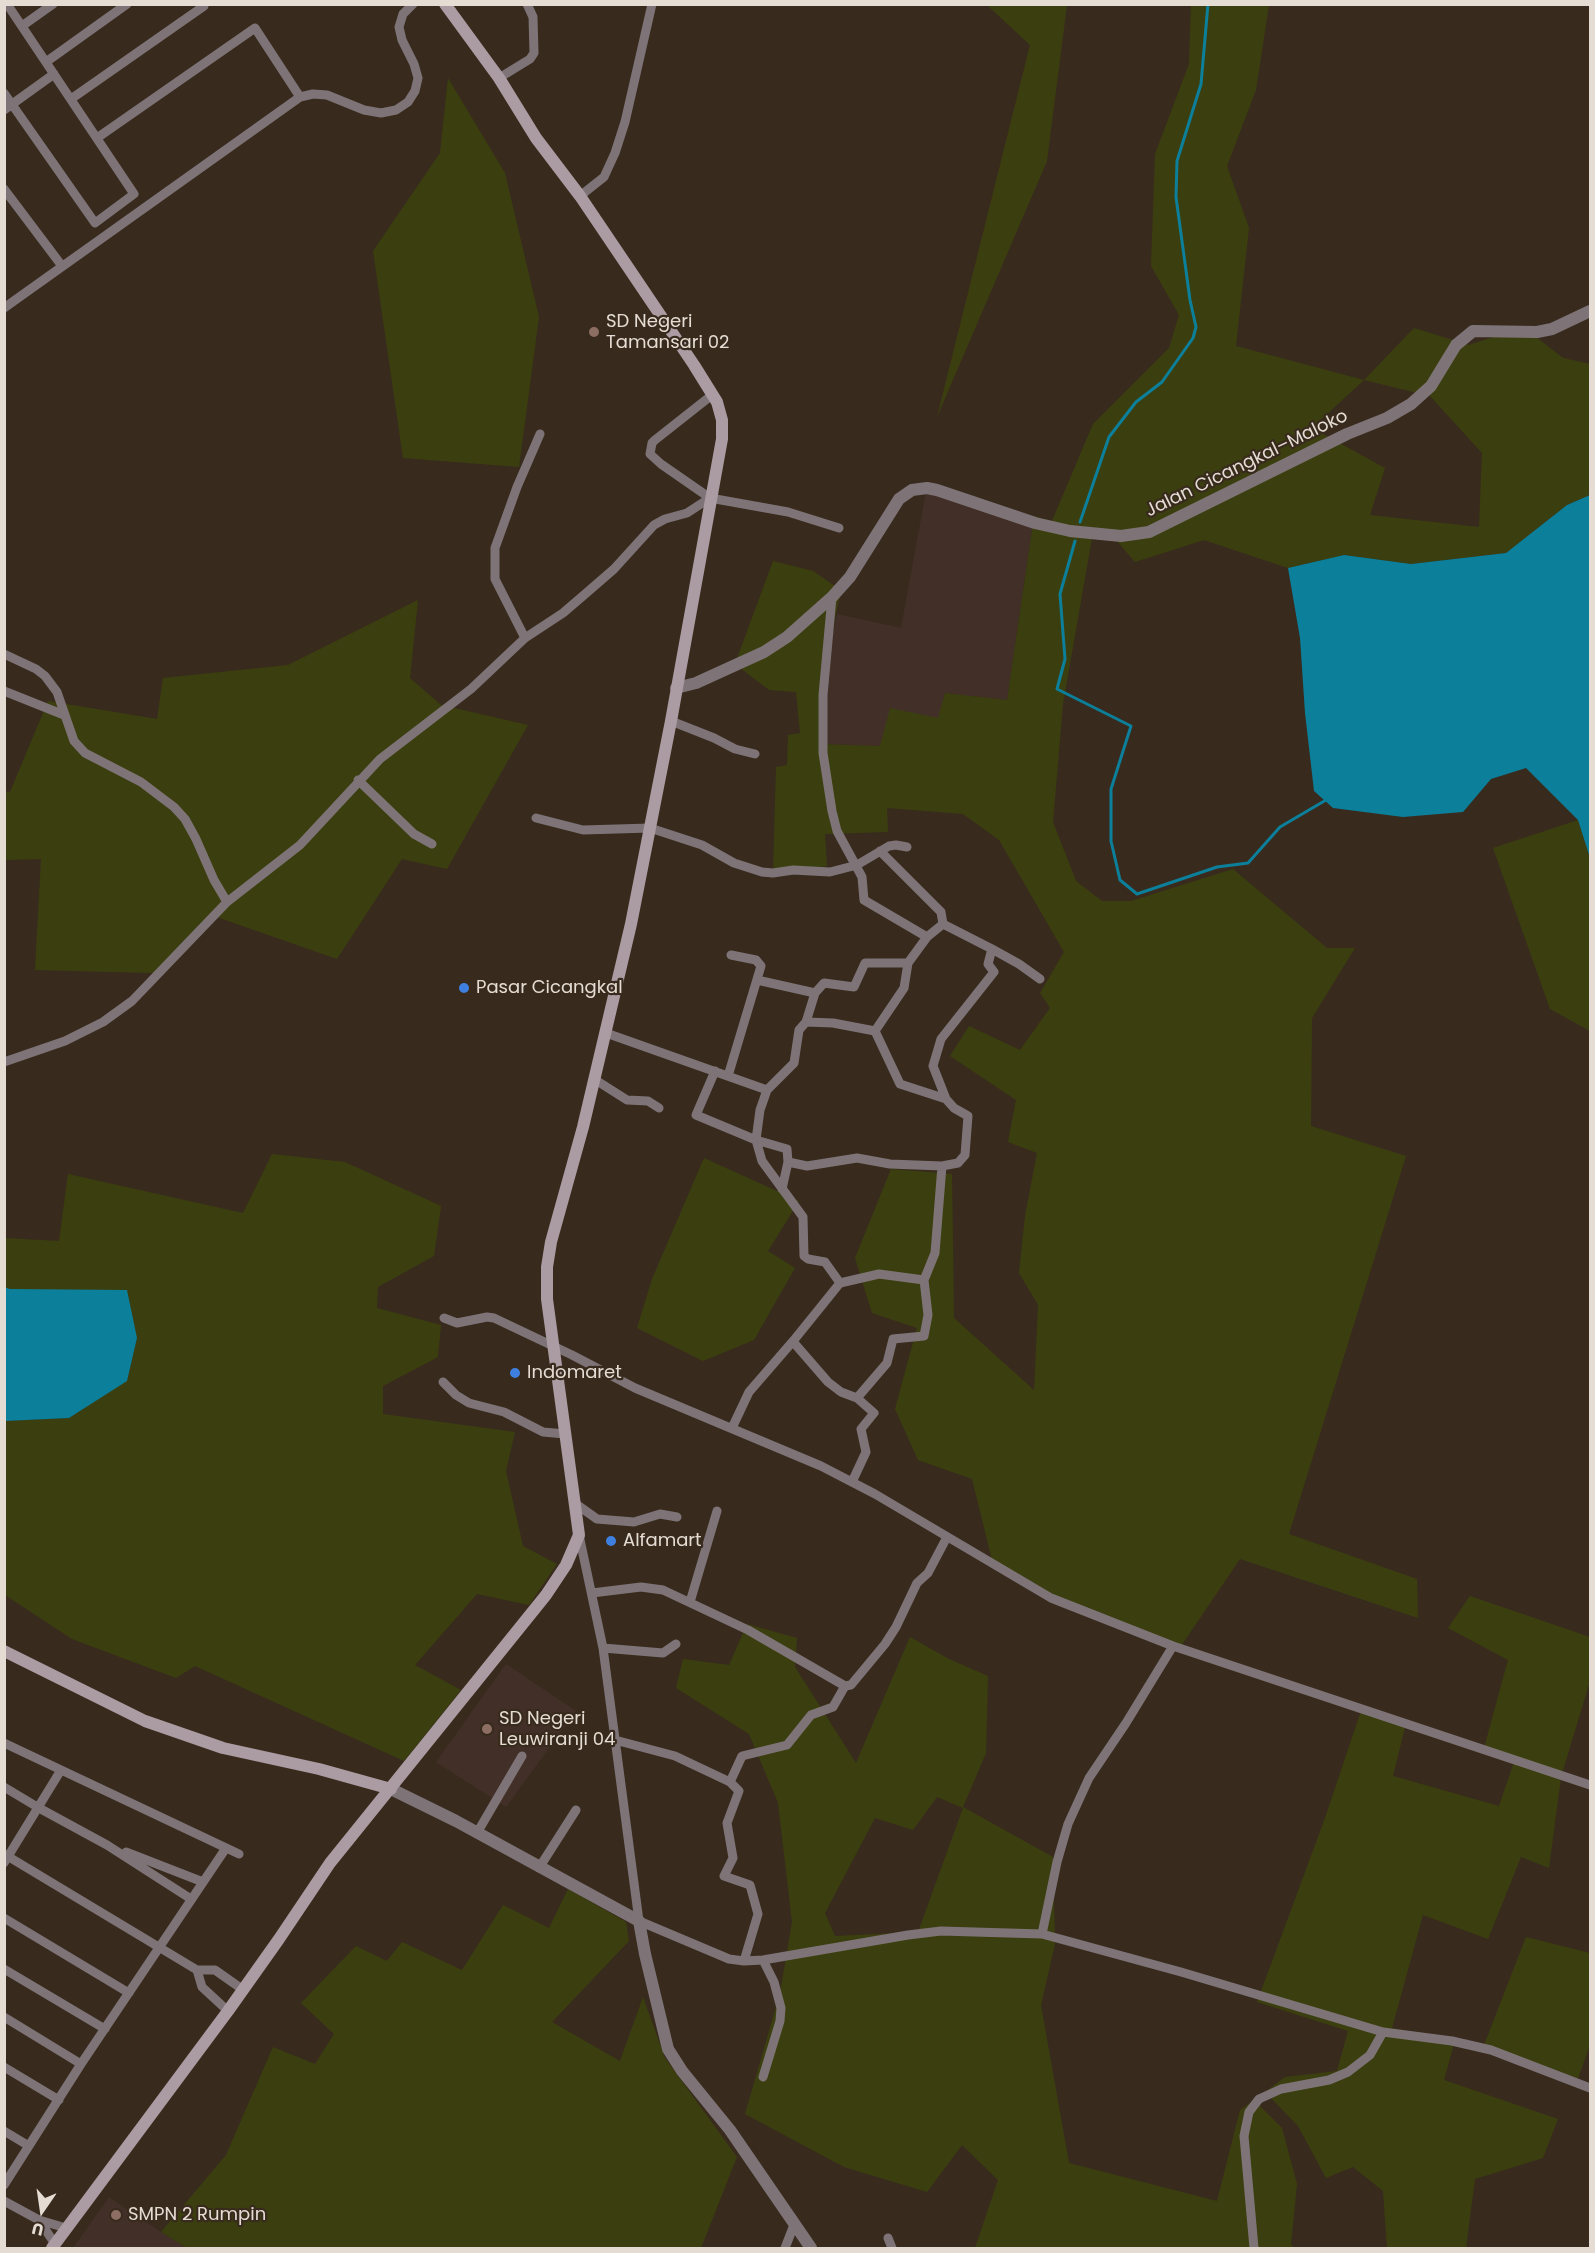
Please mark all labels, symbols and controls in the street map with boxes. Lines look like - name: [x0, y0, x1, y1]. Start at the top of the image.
- place label: SD Negeri Tamansari 02: [606, 311, 729, 354]
- marker: SD Negeri Tamansari 02: [587, 325, 601, 339]
- street label: Jalan Cicangkal–Maloko: [1142, 406, 1352, 522]
- place label: Pasar Cicangkal: [476, 977, 623, 999]
- marker: Pasar Cicangkal: [457, 981, 471, 995]
- place label: Indomaret: [527, 1362, 622, 1384]
- marker: Indomaret: [508, 1366, 522, 1380]
- place label: Alfamart: [623, 1530, 702, 1552]
- marker: Alfamart: [604, 1534, 618, 1548]
- place label: SD Negeri Leuwiranji 04: [499, 1708, 615, 1750]
- marker: SD Negeri Leuwiranji 04: [480, 1722, 494, 1736]
- north arrow: [12, 2181, 72, 2241]
- place label: SMPN 2 Rumpin: [128, 2204, 266, 2226]
- marker: SMPN 2 Rumpin: [109, 2208, 123, 2222]
- text: U: [30, 2217, 46, 2242]

